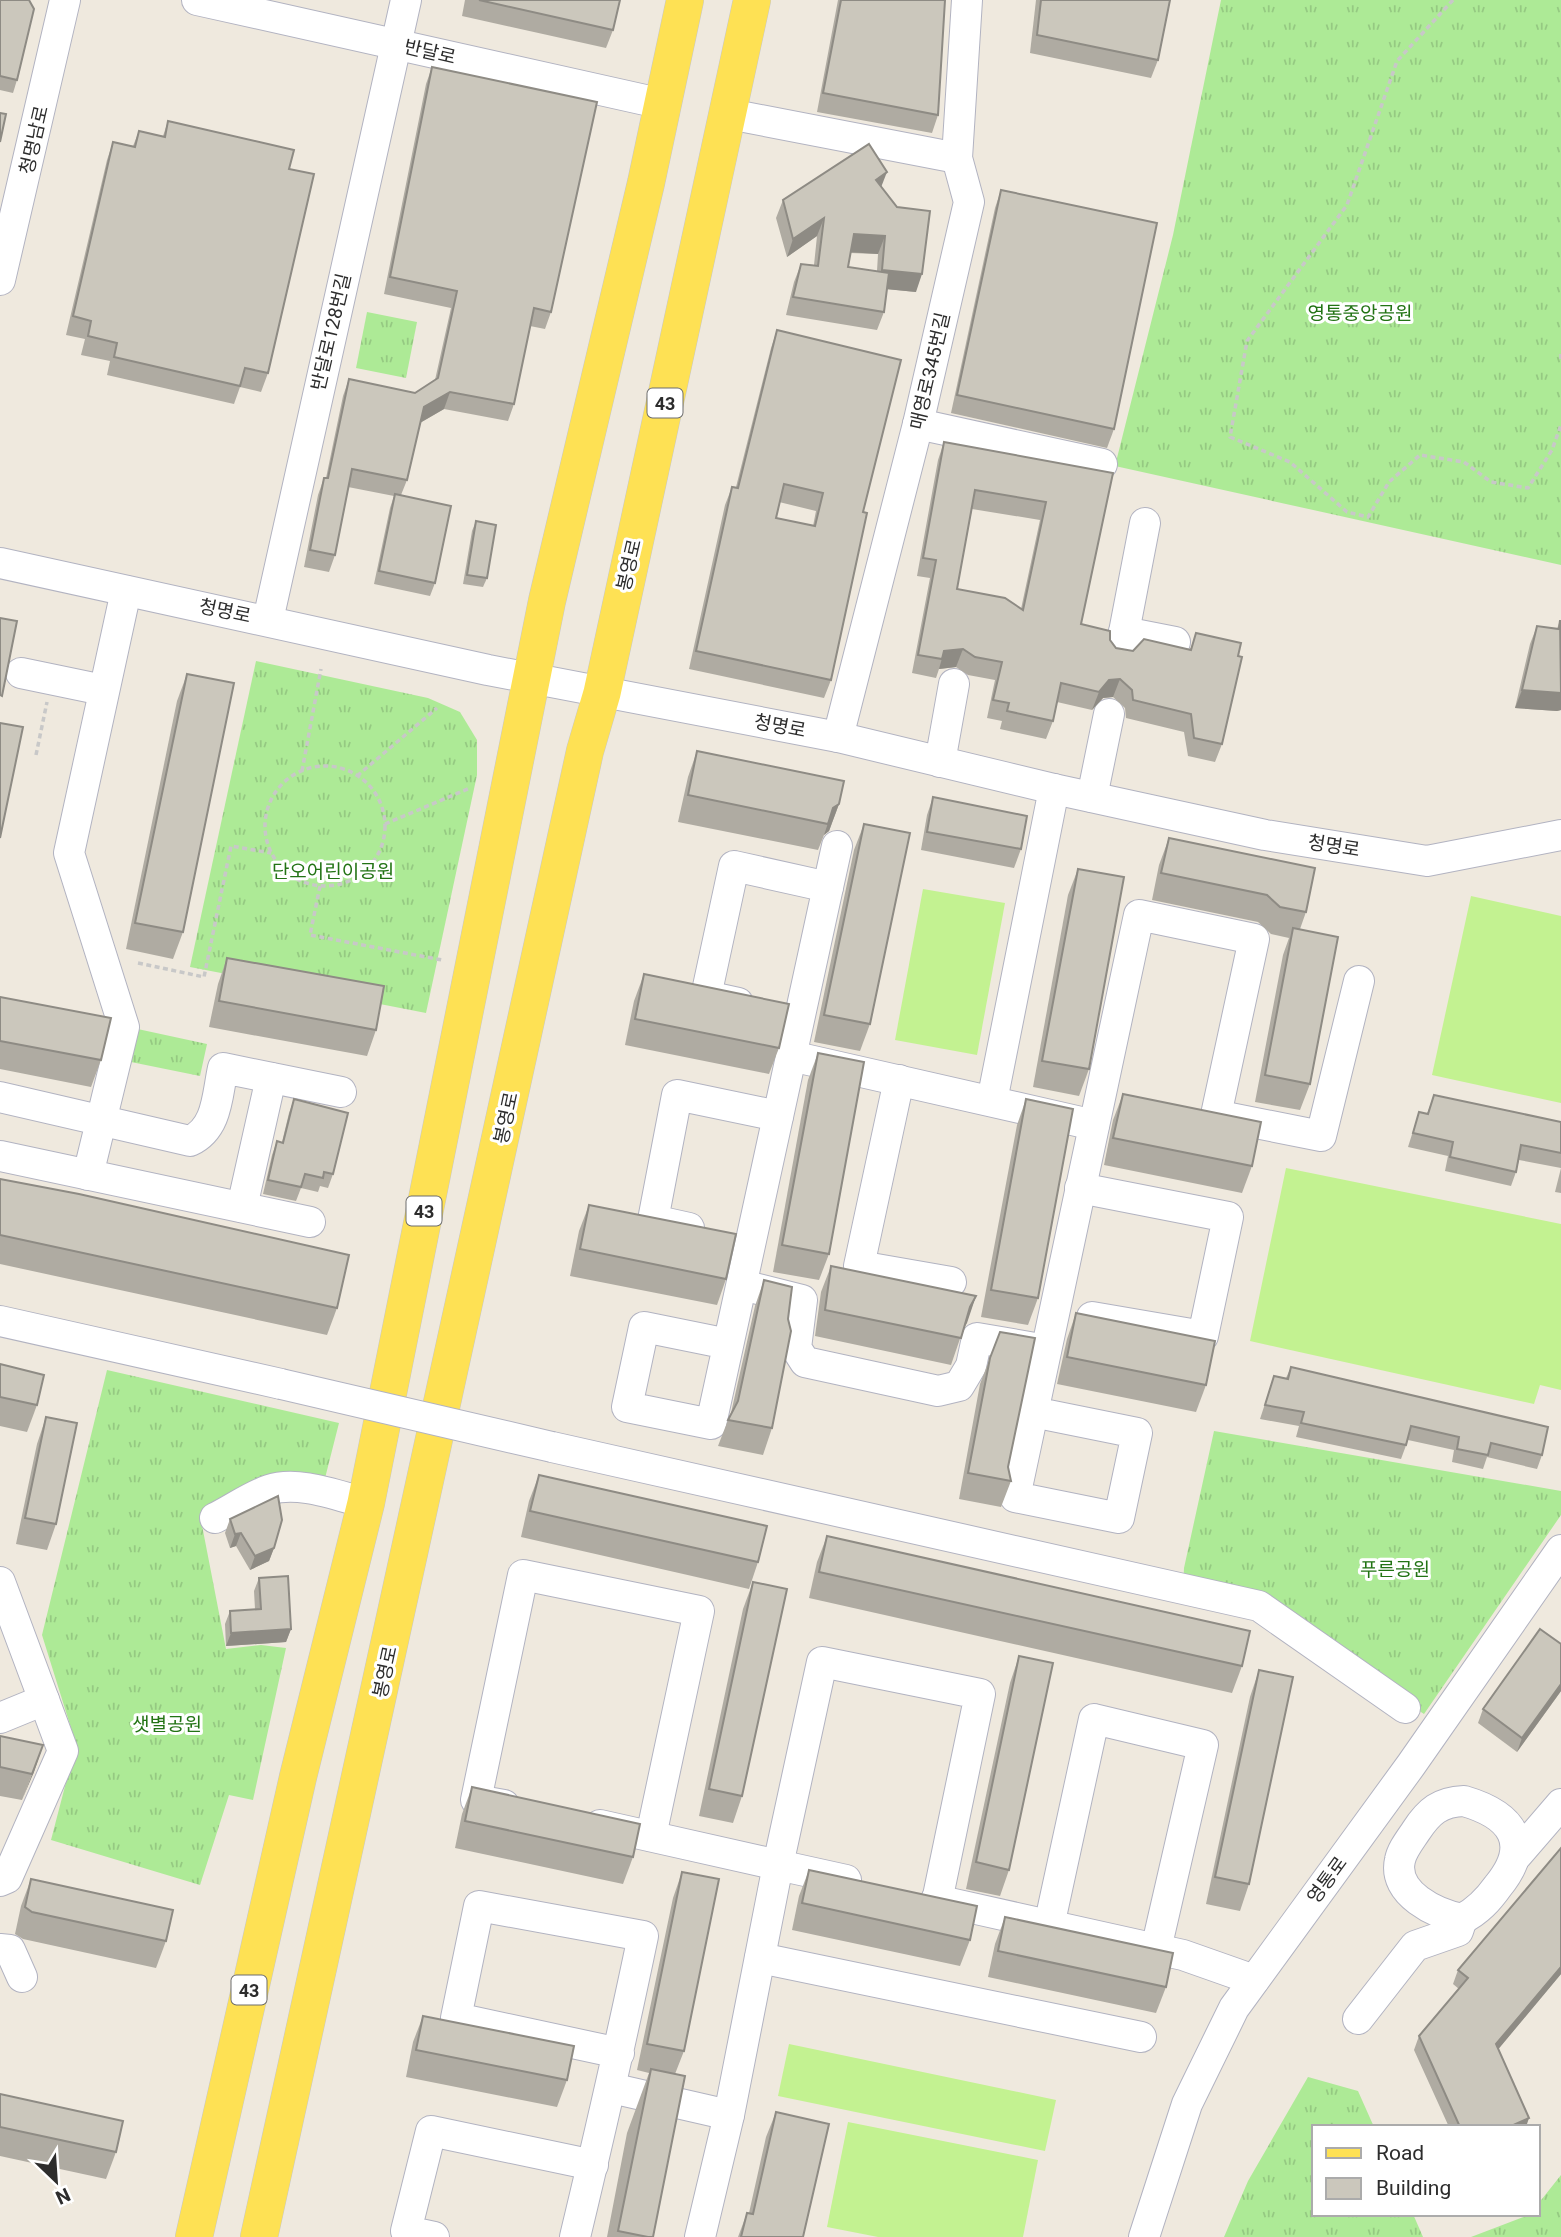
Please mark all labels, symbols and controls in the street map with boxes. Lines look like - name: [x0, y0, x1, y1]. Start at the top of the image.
- street label: 반달로: [402, 35, 458, 69]
- street label: 청명남로: [15, 103, 53, 177]
- street label: 반달로128번길: [306, 271, 356, 393]
- park label: 영통중앙공원: [1308, 302, 1412, 325]
- street label: 매영로345번길: [905, 310, 955, 432]
- road number: 43: [648, 388, 682, 418]
- street label: 봉영로: [612, 537, 646, 593]
- street label: 청명로: [197, 594, 253, 628]
- street label: 청명로: [752, 710, 808, 742]
- street label: 청명로: [1306, 831, 1362, 861]
- park label: 단오어린이공원: [272, 860, 394, 883]
- street label: 봉영로: [489, 1090, 523, 1146]
- road number: 43: [406, 1196, 442, 1226]
- park label: 푸른공원: [1360, 1558, 1430, 1581]
- street label: 봉영로: [368, 1644, 402, 1700]
- park label: 샛별공원: [132, 1713, 202, 1736]
- street label: 영통로: [1302, 1852, 1352, 1908]
- road number: 43: [232, 1976, 266, 2004]
- legend: [1312, 2125, 1540, 2216]
- text: Road: [1376, 2141, 1424, 2165]
- north arrow: [21, 2146, 91, 2216]
- text: Building: [1376, 2176, 1451, 2200]
- text: N: [52, 2183, 74, 2209]

